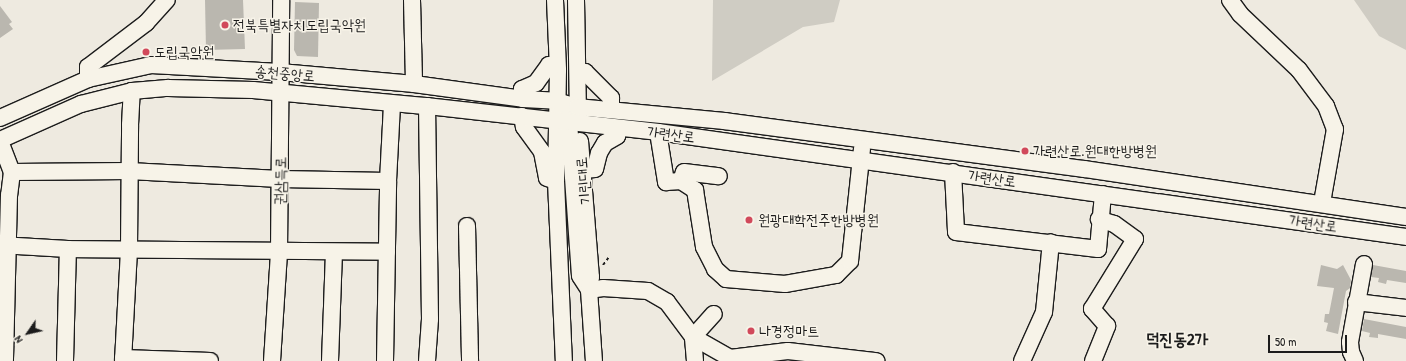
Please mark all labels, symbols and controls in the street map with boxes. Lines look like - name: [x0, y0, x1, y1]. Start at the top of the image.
- place label: 전북특별자치도립국악원: [233, 16, 366, 34]
- marker: 전북특별자치도립국악원: [220, 20, 230, 30]
- place label: 도립국악원: [154, 43, 214, 61]
- marker: 도립국악원: [141, 47, 151, 57]
- street label: 송천중앙로: [254, 61, 316, 85]
- street label: 가련산로: [646, 122, 696, 146]
- place label: 가련산로.원대한방병원: [1033, 142, 1157, 160]
- marker: 가련산로.원대한방병원: [1020, 146, 1030, 156]
- street label: 기린대로: [572, 156, 594, 206]
- street label: 권삼득로: [271, 157, 289, 205]
- street label: 가련산로: [967, 166, 1017, 190]
- place label: 원광대학전주한방병원: [758, 211, 879, 229]
- street label: 가련산로: [1288, 211, 1338, 235]
- marker: 원광대학전주한방병원: [743, 214, 755, 226]
- north arrow: [8, 313, 48, 353]
- place label: 나경정마트: [759, 322, 819, 340]
- marker: 나경정마트: [746, 326, 756, 336]
- scale bar: [1270, 327, 1349, 353]
- district label: 덕진동2가: [1146, 329, 1208, 349]
- text: N: [11, 333, 25, 346]
- text: 50 m: [1275, 333, 1296, 350]

